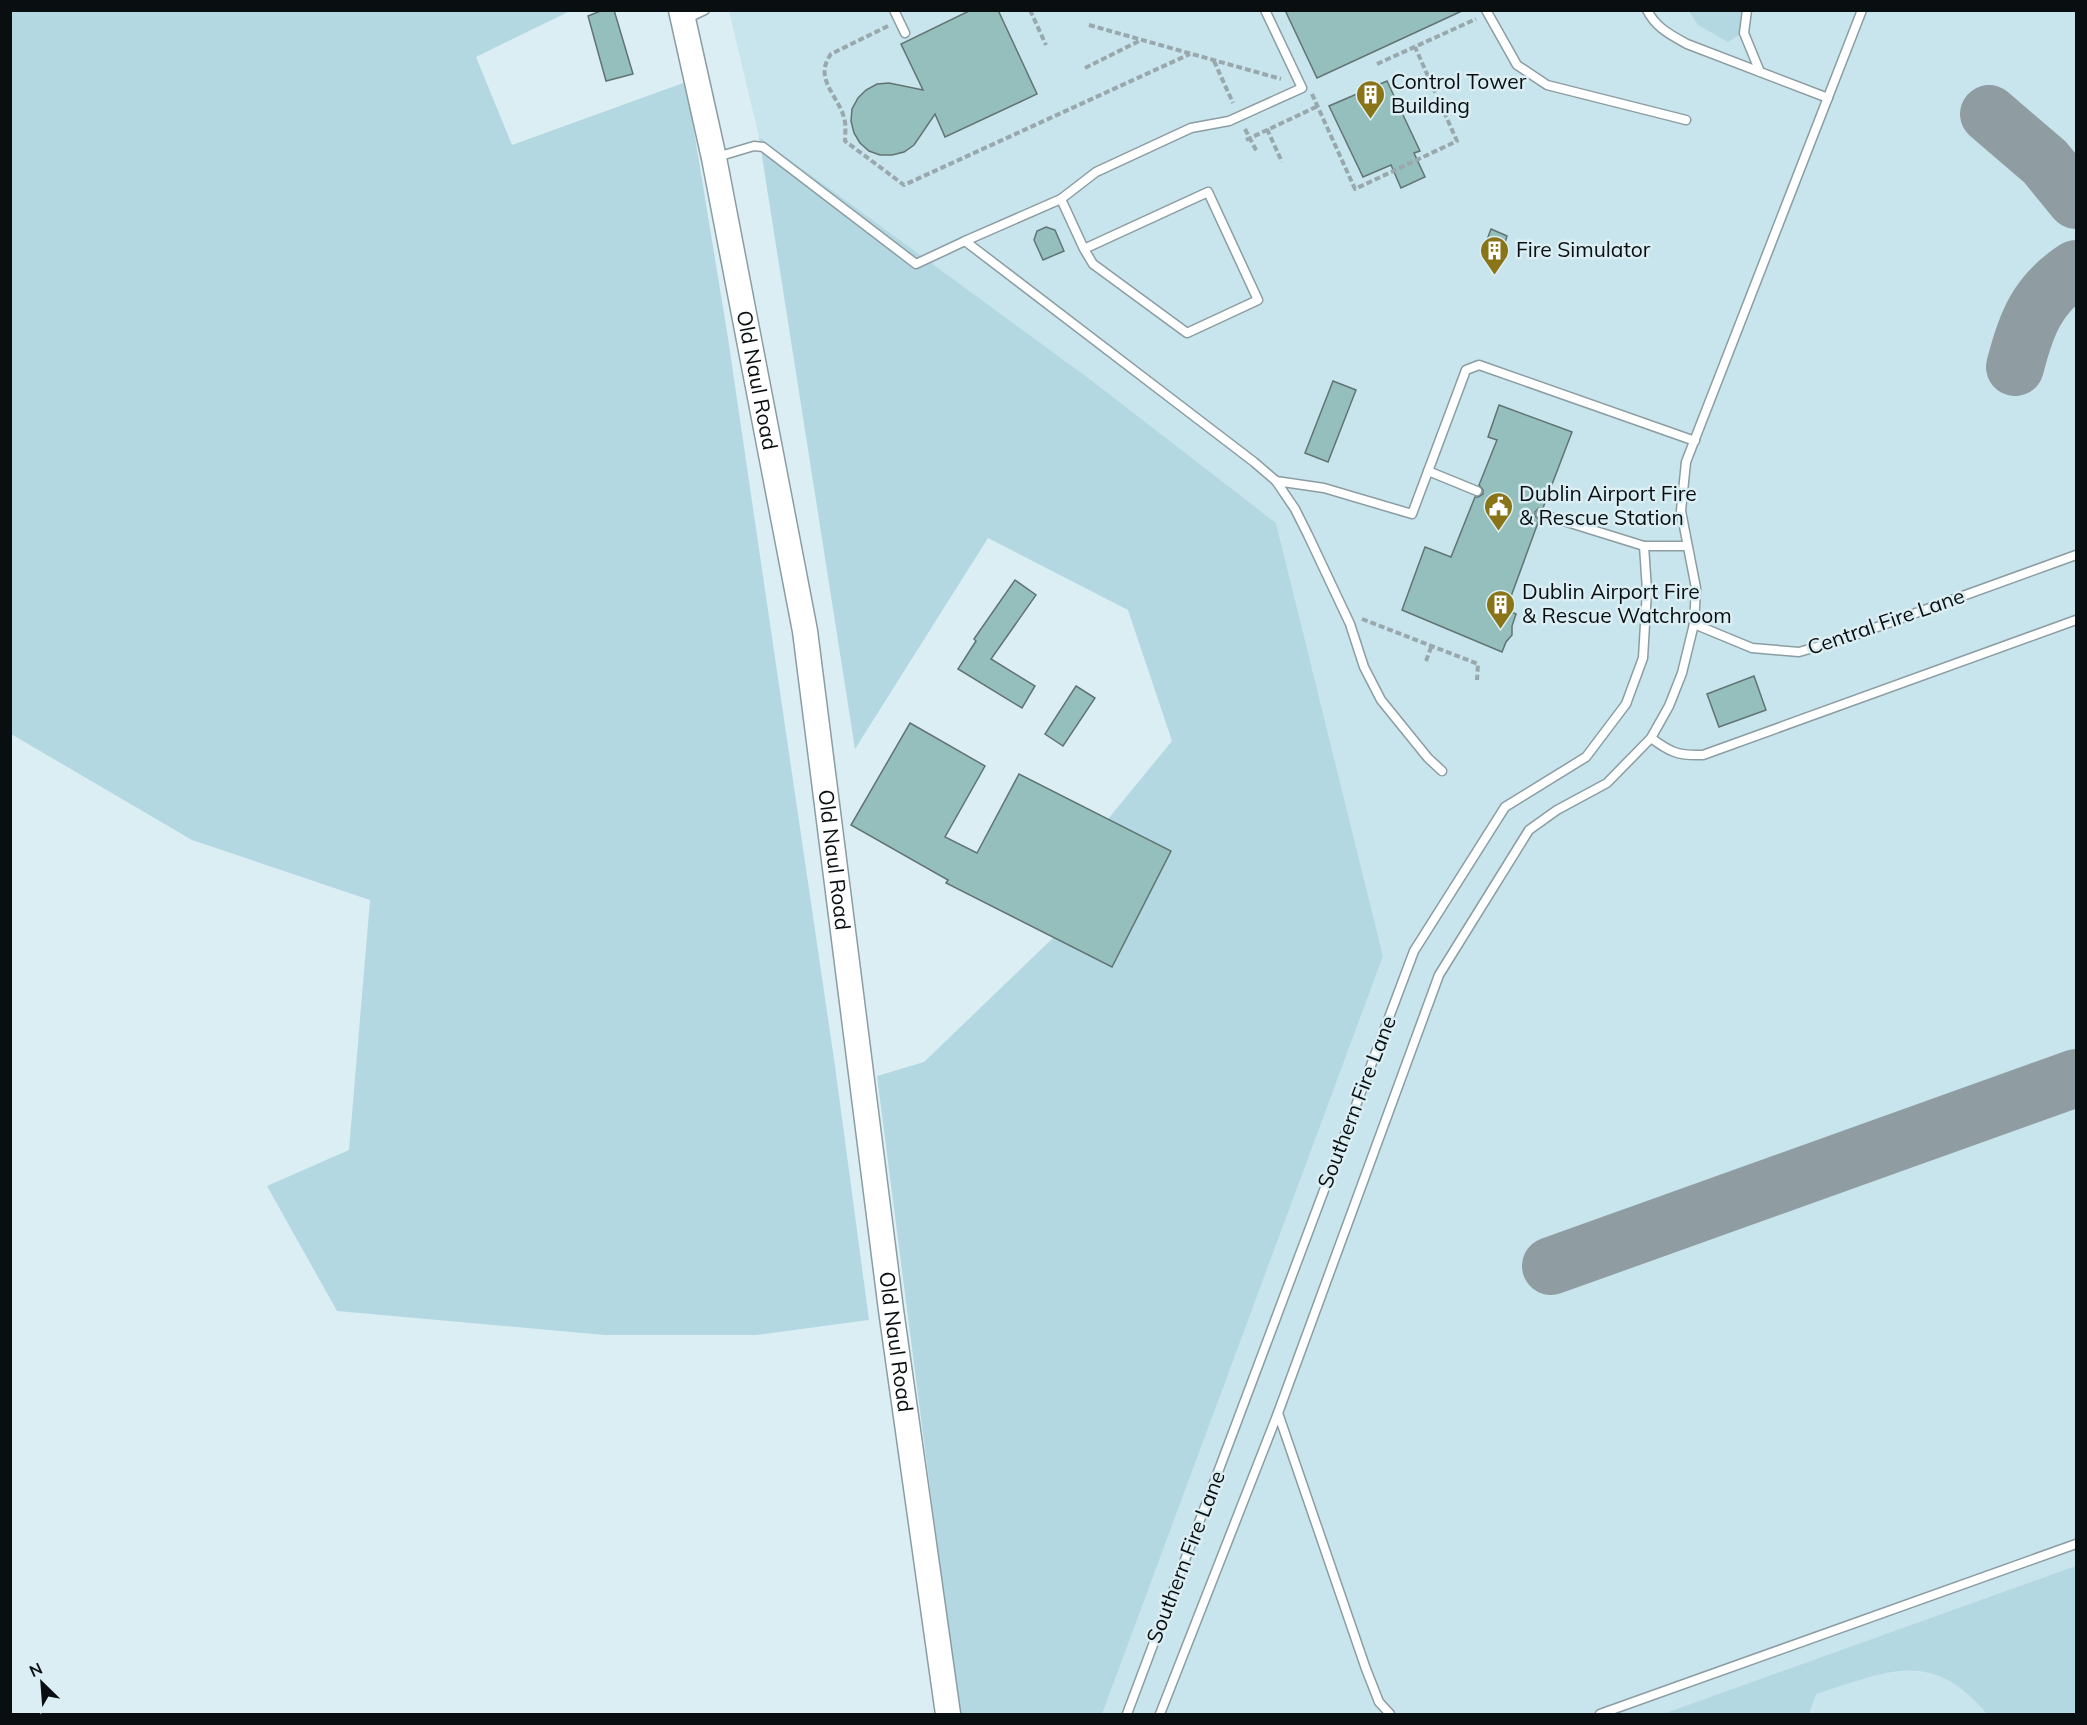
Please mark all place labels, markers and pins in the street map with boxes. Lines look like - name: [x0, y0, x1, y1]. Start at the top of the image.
- place label: Control Tower Building: [1391, 68, 1527, 118]
- building icon: Control Tower Building: [1354, 78, 1386, 120]
- building icon: Fire Simulator: [1479, 234, 1511, 276]
- place label: Fire Simulator: [1516, 236, 1651, 262]
- place label: Dublin Airport Fire & Rescue Station: [1519, 480, 1697, 530]
- public building icon: Dublin Airport Fire & Rescue Station: [1482, 490, 1514, 532]
- place label: Dublin Airport Fire & Rescue Watchroom: [1522, 578, 1732, 628]
- building icon: Dublin Airport Fire & Rescue Watchroom: [1485, 588, 1517, 630]

